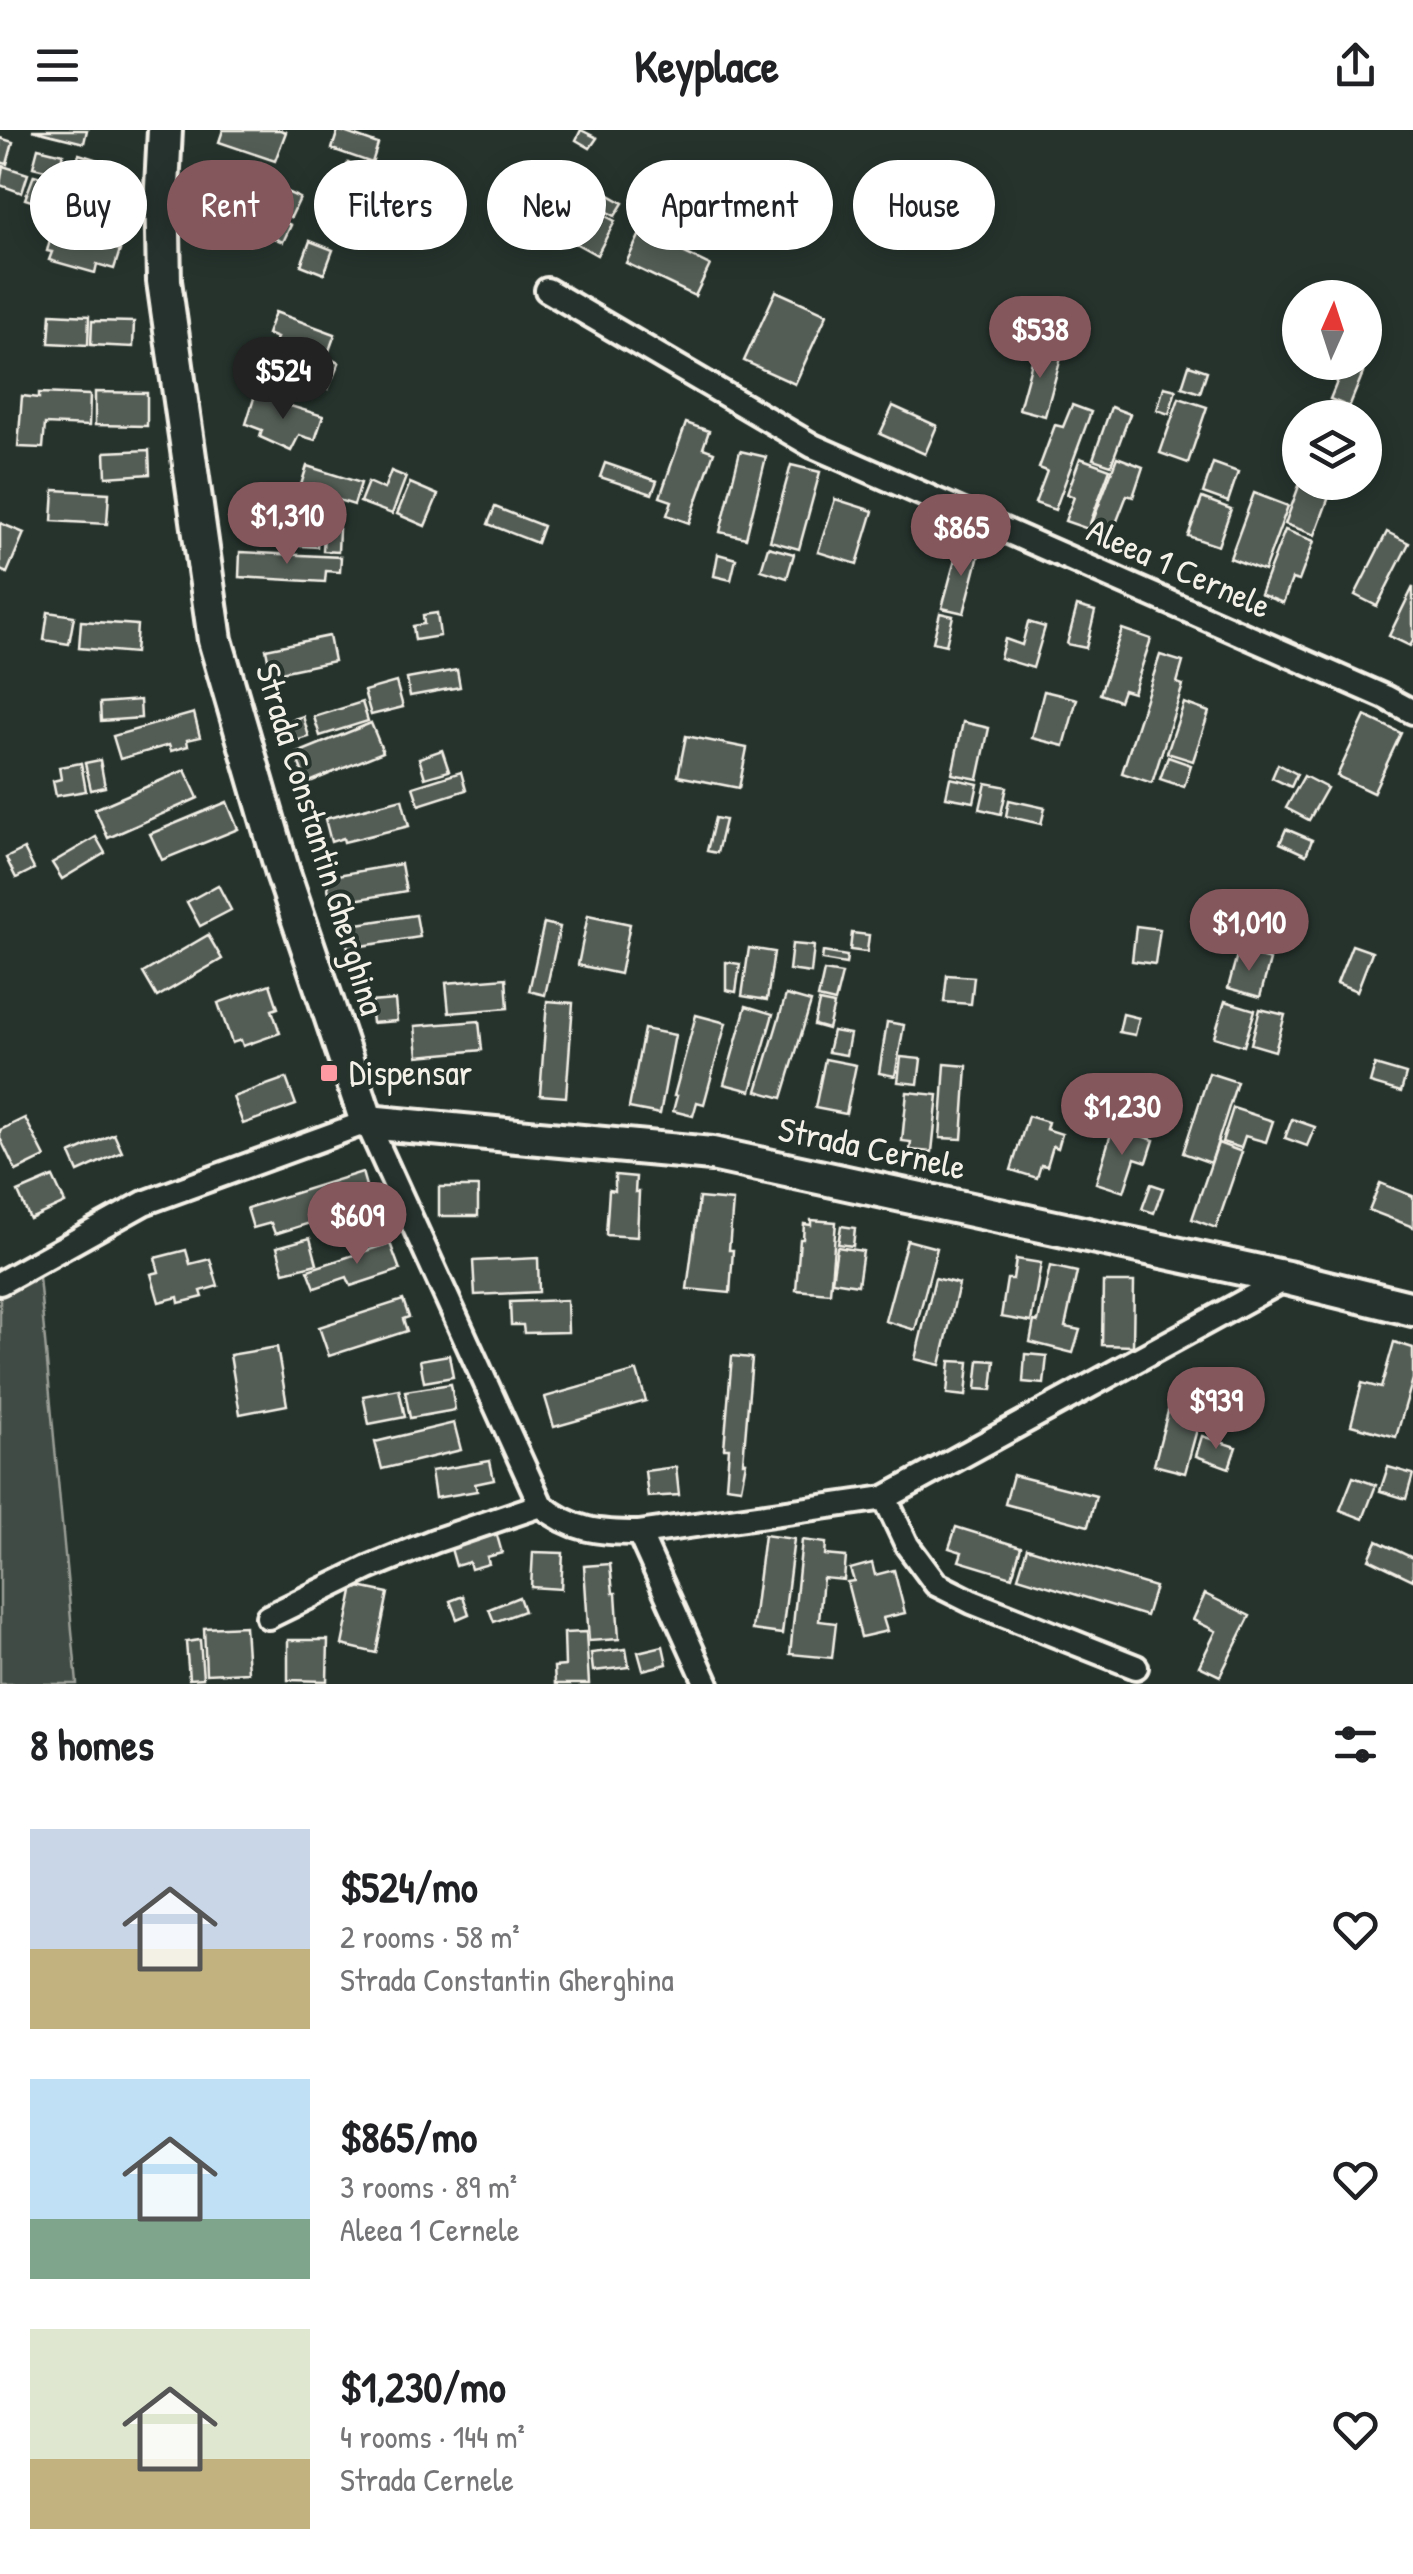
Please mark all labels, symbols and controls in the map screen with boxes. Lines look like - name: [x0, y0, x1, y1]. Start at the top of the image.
- text: Keyplace: [634, 35, 779, 96]
- icon: menu: [30, 38, 85, 93]
- icon: share: [1328, 38, 1383, 93]
- chip: Buy: [30, 160, 147, 250]
- chip: Rent: [167, 160, 294, 250]
- chip: Filters: [314, 160, 467, 250]
- chip: New: [487, 160, 606, 250]
- chip: Apartment: [626, 160, 833, 250]
- chip: House: [853, 160, 995, 250]
- north arrow: [1282, 280, 1382, 380]
- map controls: [1282, 280, 1382, 500]
- pin: $538: [981, 296, 1099, 381]
- text: $538: [1011, 307, 1069, 350]
- pin: $524: [224, 337, 342, 422]
- text: $524: [255, 348, 311, 391]
- button: layers: [1282, 400, 1382, 500]
- pin: $1,310: [206, 482, 368, 567]
- text: $1,310: [250, 493, 324, 536]
- pin: $865: [902, 494, 1020, 579]
- text: $865: [933, 505, 989, 548]
- street label: Aleea 1 Cernele: [1080, 506, 1279, 629]
- street label: Strada Constantin Gherghina: [245, 657, 396, 1021]
- pin: $1,010: [1168, 889, 1330, 974]
- text: $1,010: [1212, 900, 1286, 943]
- place label: Dispensar: [349, 1049, 472, 1096]
- marker: Dispensar: [318, 1062, 340, 1084]
- pin: $1,230: [1041, 1073, 1203, 1158]
- text: $1,230: [1083, 1084, 1161, 1127]
- street label: Strada Cernele: [774, 1105, 970, 1190]
- pin: $609: [298, 1182, 416, 1267]
- text: $609: [329, 1193, 385, 1236]
- pin: $939: [1157, 1367, 1275, 1452]
- text: $939: [1189, 1378, 1243, 1421]
- text: 8 homes: [30, 1716, 154, 1773]
- icon: filters: [1328, 1717, 1383, 1772]
- text: $524/mo: [340, 1858, 478, 1915]
- icon: home: [110, 1869, 230, 1989]
- icon: heart: [1328, 1902, 1383, 1957]
- text: 2 rooms · 58 m²: [340, 1915, 520, 1958]
- text: Strada Constantin Gherghina: [340, 1958, 674, 2001]
- text: $865/mo: [340, 2108, 477, 2165]
- icon: home: [110, 2119, 230, 2239]
- icon: heart: [1328, 2152, 1383, 2207]
- text: 3 rooms · 89 m²: [340, 2165, 517, 2208]
- text: Aleea 1 Cernele: [340, 2208, 520, 2251]
- text: $1,230/mo: [340, 2358, 506, 2415]
- icon: home: [110, 2369, 230, 2489]
- icon: heart: [1328, 2402, 1383, 2457]
- text: 4 rooms · 144 m²: [340, 2415, 525, 2458]
- text: Strada Cernele: [340, 2458, 514, 2501]

